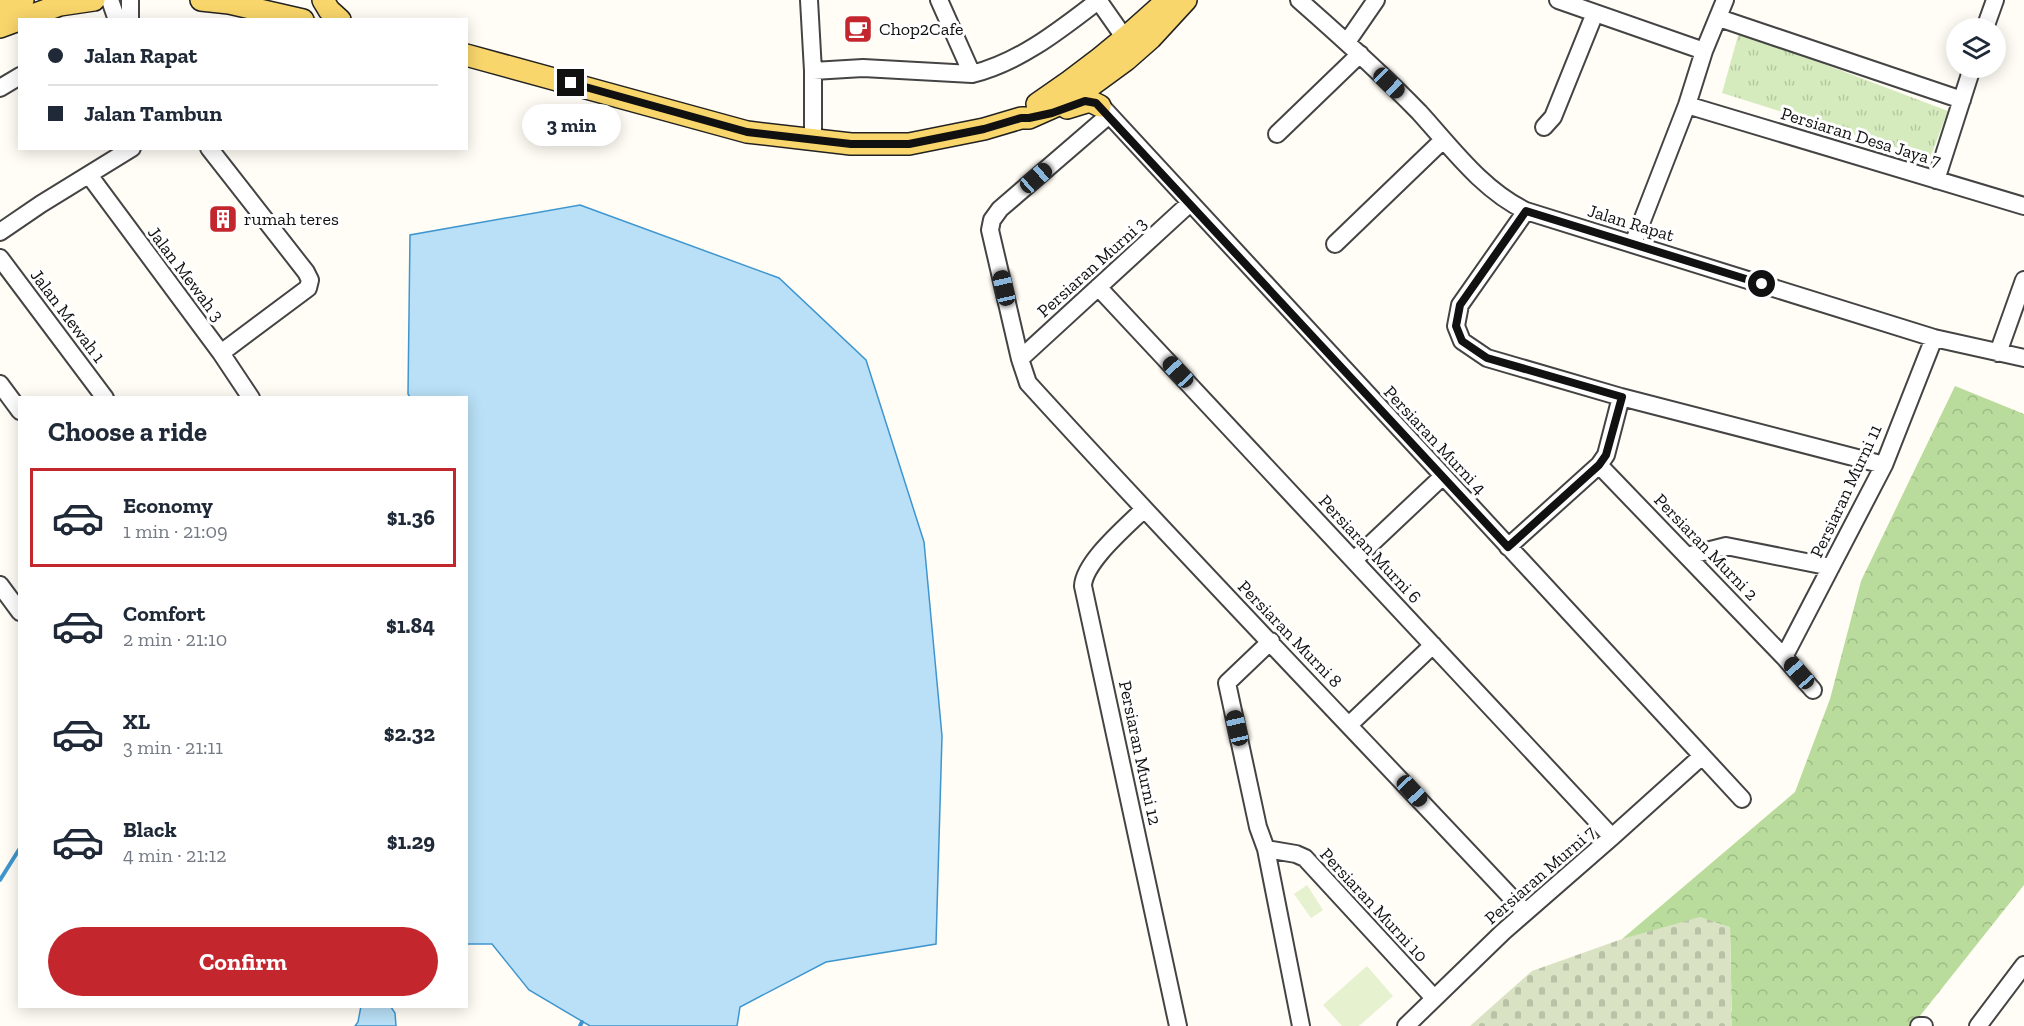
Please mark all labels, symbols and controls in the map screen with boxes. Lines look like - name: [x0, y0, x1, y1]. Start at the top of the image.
- cafe icon: Chop2Cafe: [842, 13, 874, 45]
- place label: Chop2Cafe: [879, 18, 964, 40]
- map controls: [1946, 18, 2006, 78]
- button: layers: [1946, 18, 2006, 78]
- text: Jalan Rapat: [84, 42, 197, 69]
- car: [1370, 64, 1408, 102]
- route end: [557, 69, 584, 96]
- text: Jalan Tambun: [84, 100, 222, 127]
- street label: Persiaran Desa Jaya 7: [1778, 102, 1944, 172]
- callout: 3 min: [522, 104, 620, 146]
- text: 3 min: [547, 113, 596, 137]
- car: [1017, 159, 1055, 197]
- street label: Jalan Rapat: [1585, 199, 1677, 247]
- building icon: rumah teres: [207, 203, 239, 235]
- place label: rumah teres: [244, 208, 339, 230]
- street label: Persiaran Murni 3: [1033, 212, 1151, 322]
- street label: Jalan Mewah 3: [143, 222, 229, 326]
- street label: Jalan Mewah 1: [26, 265, 110, 367]
- car: [991, 268, 1017, 308]
- route start: [1748, 270, 1775, 297]
- car: [1159, 353, 1197, 391]
- street label: Persiaran Murni 4: [1379, 381, 1491, 499]
- text: Choose a ride: [48, 416, 207, 448]
- street label: Persiaran Murni 11: [1805, 421, 1887, 561]
- street label: Persiaran Murni 2: [1649, 489, 1763, 605]
- street label: Persiaran Murni 6: [1314, 490, 1426, 608]
- icon: car: [51, 491, 105, 545]
- text: Economy: [123, 492, 213, 519]
- text: $1.36: [387, 504, 435, 531]
- text: 1 min · 21:09: [123, 519, 228, 543]
- street label: Persiaran Murni 8: [1233, 576, 1347, 692]
- icon: car: [51, 599, 105, 653]
- text: Comfort: [123, 600, 205, 627]
- text: $1.84: [386, 612, 435, 639]
- text: 2 min · 21:10: [123, 627, 227, 651]
- car: [1780, 654, 1818, 692]
- street label: Persiaran Murni 12: [1114, 679, 1166, 827]
- icon: car: [51, 707, 105, 761]
- text: XL: [123, 708, 150, 735]
- car: [1224, 708, 1250, 748]
- text: $2.32: [384, 720, 435, 747]
- text: 3 min · 21:11: [123, 735, 223, 759]
- car: [1393, 772, 1431, 810]
- icon: car: [51, 815, 105, 869]
- text: Black: [123, 816, 177, 843]
- street label: Persiaran Murni 7: [1480, 821, 1600, 929]
- text: $1.29: [387, 828, 435, 855]
- text: 4 min · 21:12: [123, 843, 227, 867]
- street label: Persiaran Murni 10: [1315, 843, 1433, 967]
- button: Confirm: [48, 927, 438, 996]

